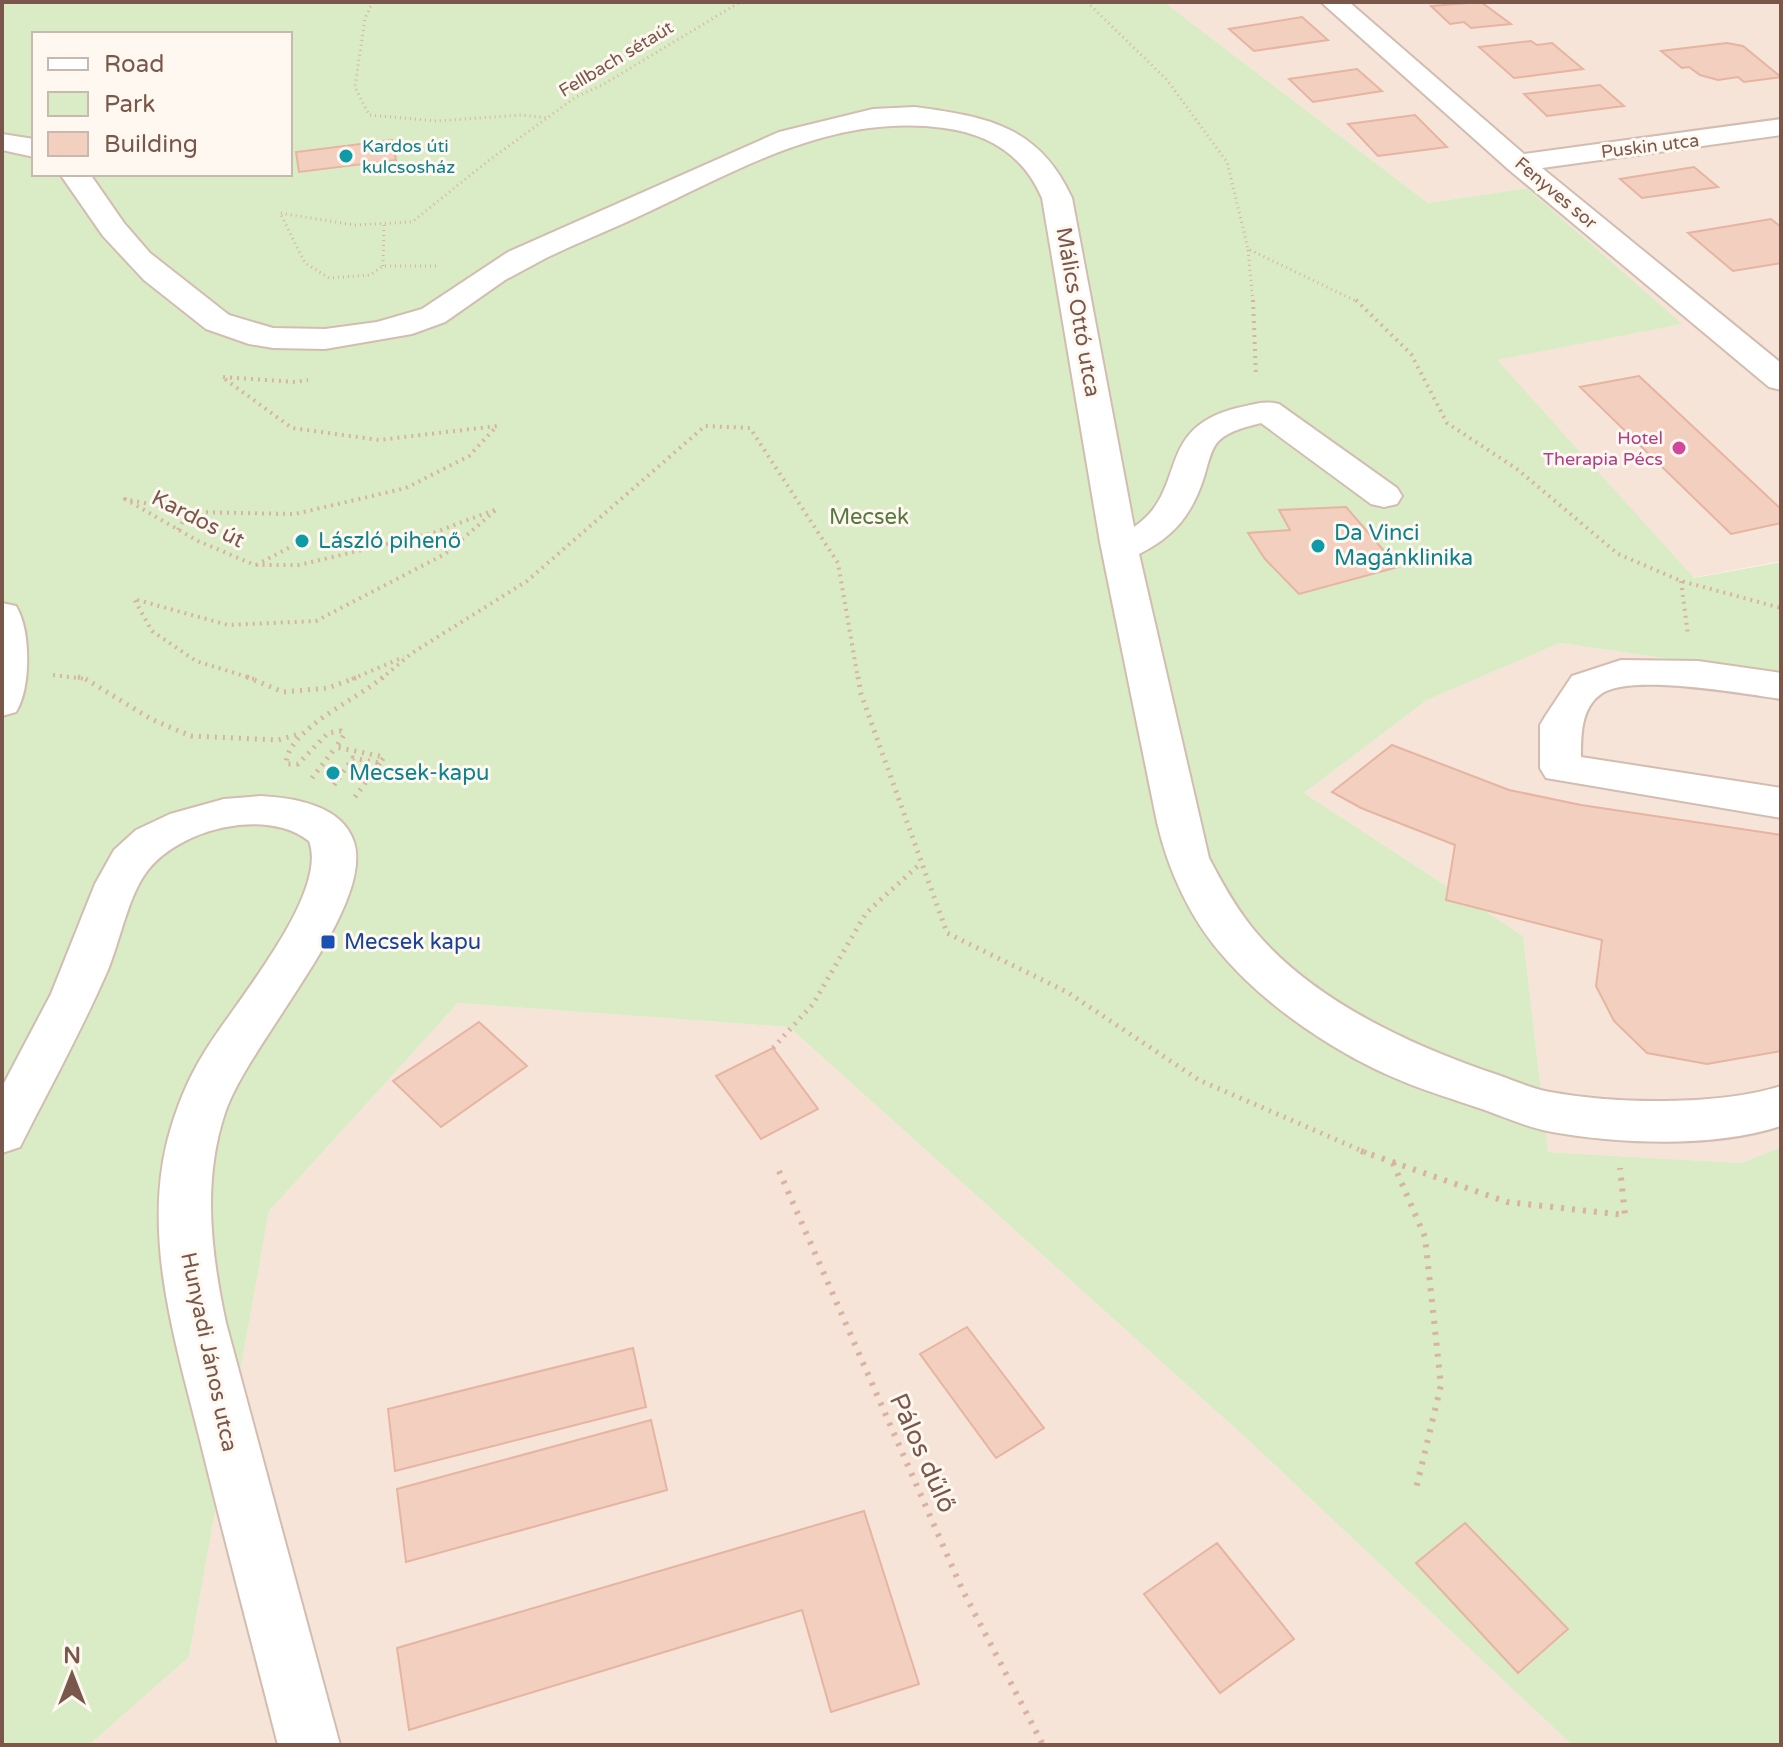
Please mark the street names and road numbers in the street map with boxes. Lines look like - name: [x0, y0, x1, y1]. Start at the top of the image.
- street label: Fellbach sétaút: [555, 16, 677, 102]
- street label: Puskin utca: [1600, 129, 1700, 163]
- street label: Fenyves sor: [1511, 152, 1602, 234]
- street label: Málics Ottó utca: [1050, 225, 1106, 399]
- street label: Kardos út: [147, 485, 249, 553]
- street label: Hunyadi János utca: [175, 1250, 243, 1454]
- street label: Pálos dűlő: [883, 1388, 963, 1518]

